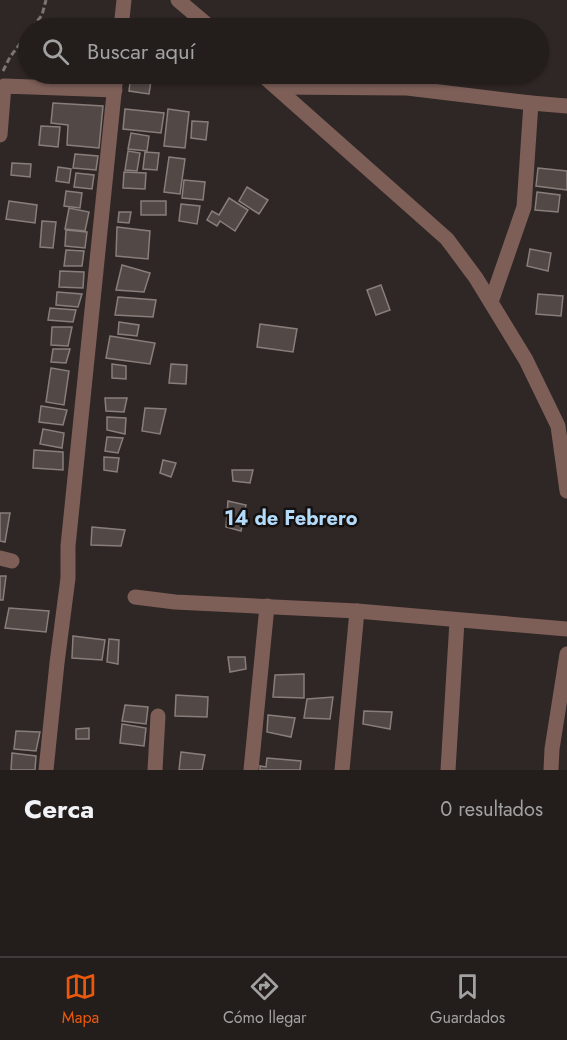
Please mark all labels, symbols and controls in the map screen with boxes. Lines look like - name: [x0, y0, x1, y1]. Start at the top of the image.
- search box: [18, 18, 549, 84]
- icon: search: [39, 35, 72, 68]
- text: Buscar aquí: [87, 35, 195, 67]
- district label: 14 de Febrero: [224, 504, 358, 533]
- text: Cerca: [24, 790, 94, 828]
- text: 0 resultados: [440, 795, 543, 824]
- tab: Mapa: [62, 970, 99, 1029]
- tab: Cómo llegar: [223, 970, 307, 1029]
- tab: Guardados: [430, 970, 505, 1029]

